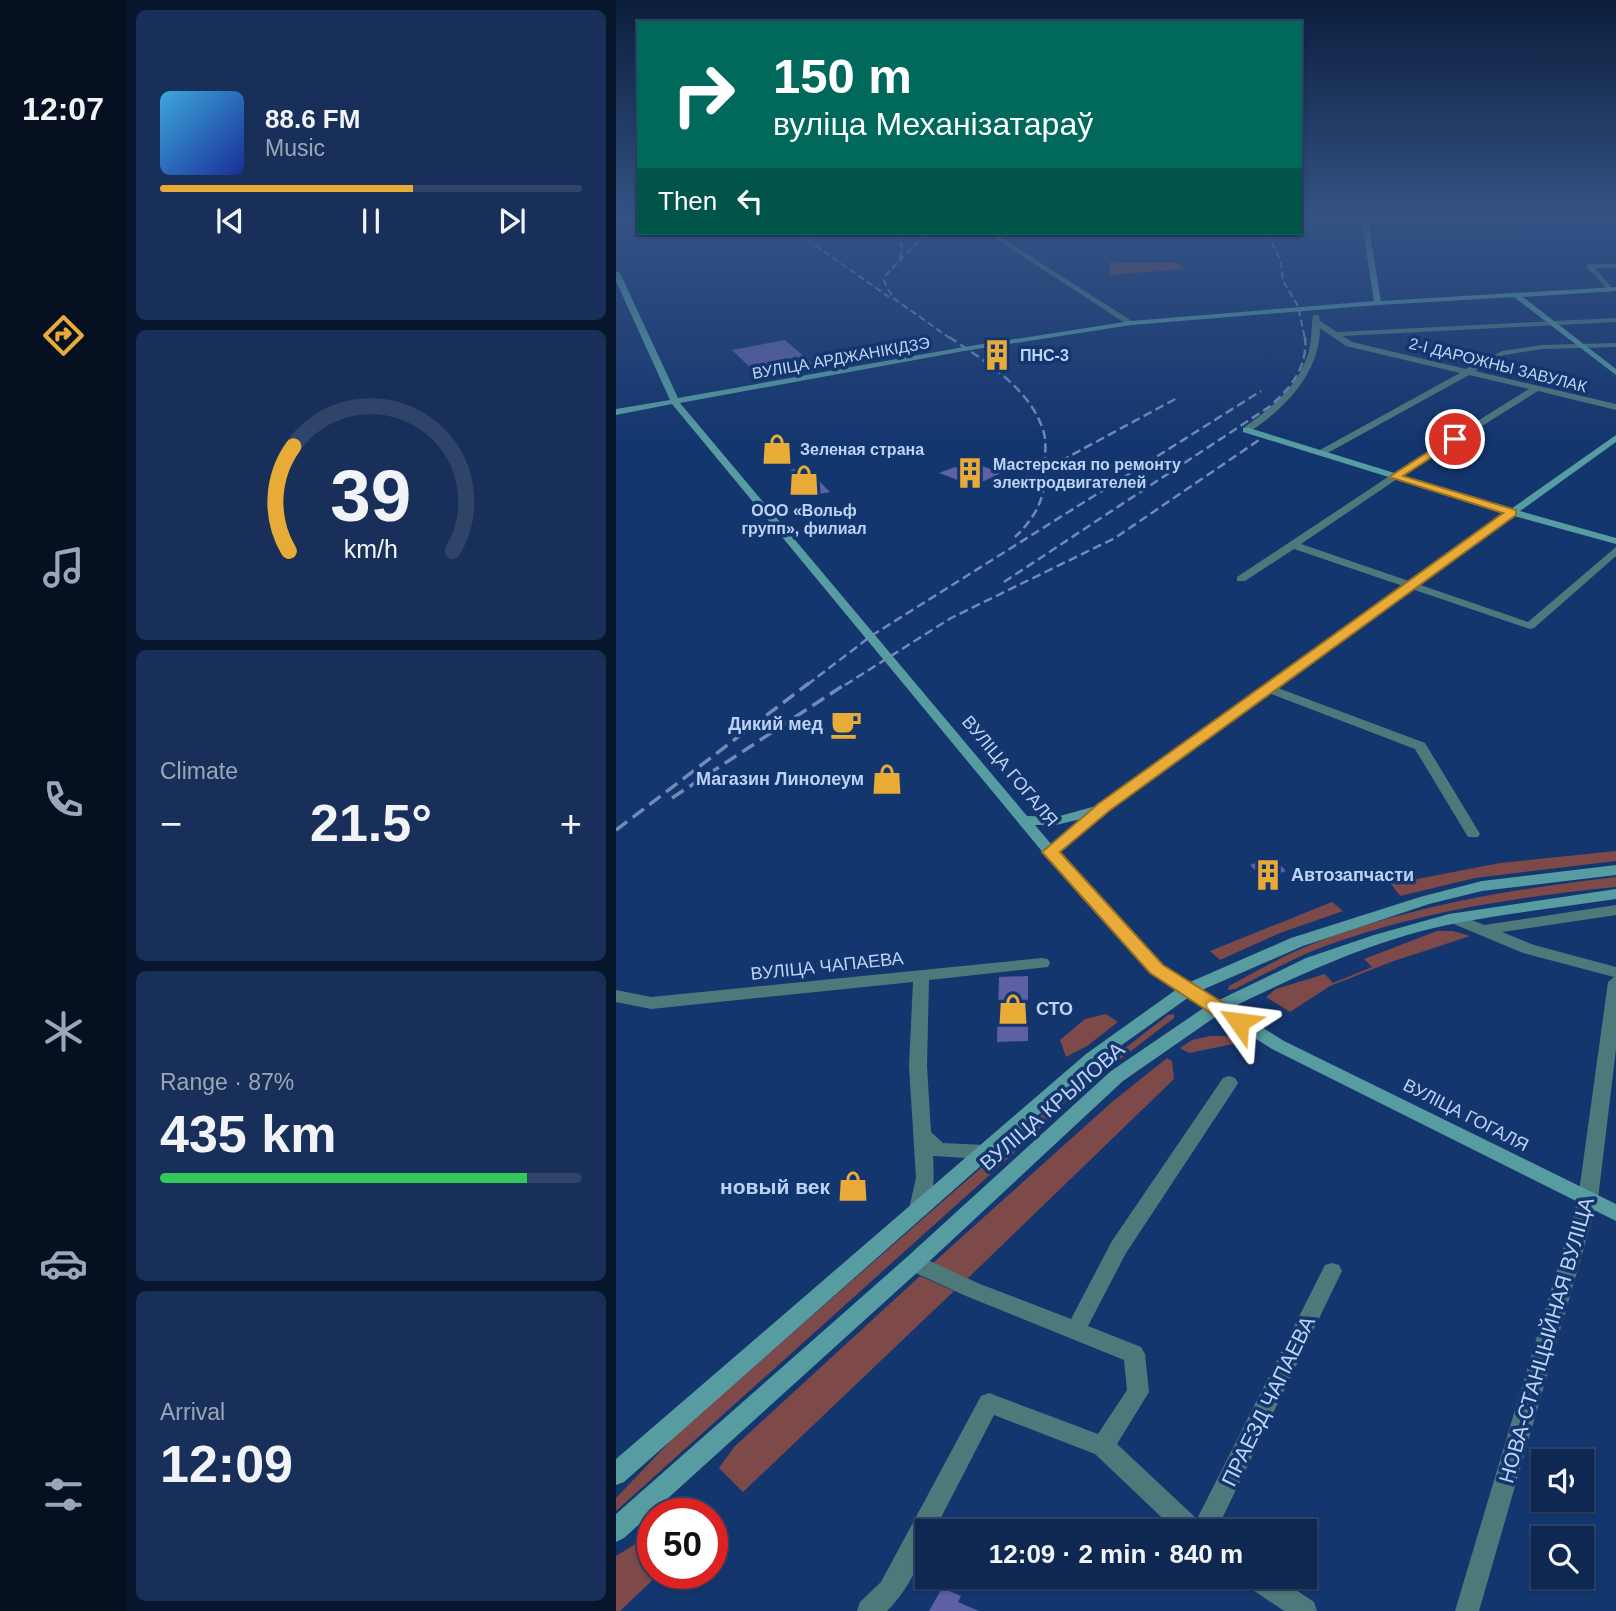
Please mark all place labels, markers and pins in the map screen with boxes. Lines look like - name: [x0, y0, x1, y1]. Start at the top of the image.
- building icon: ПНС-3: [980, 338, 1014, 372]
- place label: ПНС-3: [1020, 347, 1069, 364]
- pin: [1425, 409, 1485, 469]
- shop icon: Зеленая страна: [760, 432, 794, 466]
- place label: Зеленая страна: [800, 441, 924, 458]
- building icon: Мастерская по ремонту электродвигателей: [953, 456, 987, 490]
- place label: Мастерская по ремонту электродвигателей: [993, 456, 1181, 491]
- shop icon: ООО «Вольф групп», филиал: [787, 463, 821, 497]
- place label: ООО «Вольф групп», филиал: [741, 502, 867, 537]
- cafe icon: Дикий мед: [829, 707, 863, 741]
- place label: Дикий мед: [728, 714, 824, 734]
- shop icon: Магазин Линолеум: [870, 762, 904, 796]
- place label: Магазин Линолеум: [696, 769, 864, 789]
- building icon: Автозапчасти: [1251, 858, 1285, 892]
- place label: Автозапчасти: [1291, 865, 1414, 885]
- shop icon: СТО: [996, 992, 1030, 1026]
- place label: СТО: [1036, 999, 1073, 1019]
- shop icon: новый век: [836, 1169, 870, 1203]
- place label: новый век: [720, 1175, 830, 1198]

